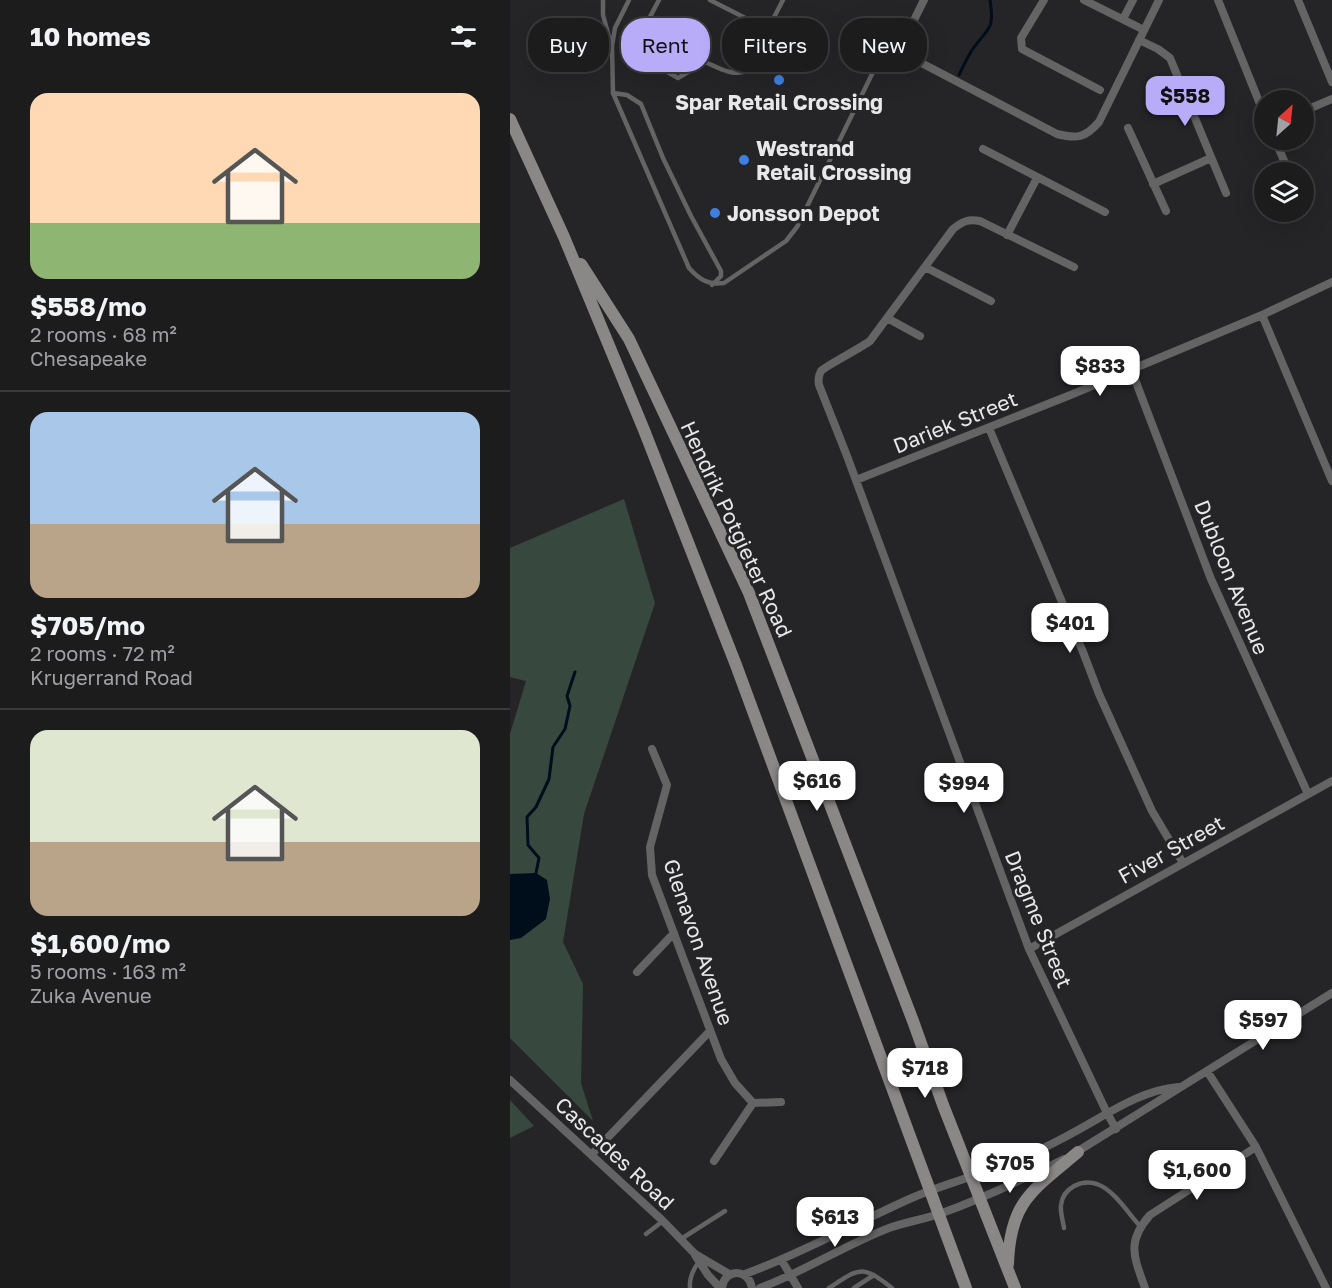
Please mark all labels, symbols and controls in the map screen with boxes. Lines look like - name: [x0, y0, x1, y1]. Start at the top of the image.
- chip: Buy: [528, 18, 609, 72]
- chip: Rent: [621, 18, 710, 72]
- chip: Filters: [722, 18, 828, 72]
- chip: New: [840, 18, 927, 72]
- icon: filters: [447, 20, 480, 53]
- text: 10 homes: [30, 21, 151, 52]
- marker: Spar Retail Crossing: [772, 73, 786, 87]
- pin: $558: [1149, 76, 1221, 127]
- text: $558: [1160, 83, 1210, 107]
- place label: Spar Retail Crossing: [675, 89, 883, 115]
- north arrow: [1254, 90, 1314, 150]
- map controls: [1254, 90, 1314, 222]
- icon: home: [201, 132, 309, 240]
- place label: Westrand Retail Crossing: [756, 135, 911, 185]
- marker: Westrand Retail Crossing: [737, 153, 751, 167]
- button: layers: [1254, 162, 1314, 222]
- place label: Jonsson Depot: [727, 200, 880, 226]
- marker: Jonsson Depot: [708, 206, 722, 220]
- text: $558/mo: [30, 291, 147, 322]
- text: 2 rooms · 68 m²: [30, 322, 177, 346]
- text: Chesapeake: [30, 346, 147, 370]
- pin: $833: [1064, 346, 1136, 397]
- text: $833: [1075, 353, 1125, 377]
- street label: Dariek Street: [889, 385, 1021, 459]
- street label: Hendrik Potgieter Road: [675, 417, 799, 641]
- icon: home: [201, 451, 309, 559]
- street label: Dubloon Avenue: [1189, 496, 1275, 658]
- pin: $401: [1034, 603, 1106, 654]
- text: $705/mo: [30, 610, 145, 641]
- text: $401: [1045, 610, 1095, 634]
- text: 2 rooms · 72 m²: [30, 641, 175, 665]
- text: Krugerrand Road: [30, 665, 193, 689]
- pin: $616: [781, 761, 853, 812]
- pin: $994: [928, 763, 1000, 814]
- text: $616: [792, 768, 842, 792]
- icon: home: [201, 769, 309, 877]
- text: $994: [938, 770, 990, 794]
- street label: Fiver Street: [1113, 809, 1229, 889]
- street label: Dragme Street: [1000, 847, 1078, 991]
- street label: Glenavon Avenue: [658, 855, 740, 1029]
- text: $1,600/mo: [30, 928, 170, 959]
- text: 5 rooms · 163 m²: [30, 959, 186, 983]
- text: Zuka Avenue: [30, 983, 152, 1007]
- pin: $597: [1227, 1000, 1299, 1051]
- text: $597: [1238, 1007, 1288, 1031]
- pin: $718: [889, 1048, 961, 1099]
- text: $718: [901, 1055, 949, 1079]
- street label: Cascades Road: [550, 1091, 680, 1215]
- pin: $705: [974, 1143, 1046, 1194]
- text: $705: [985, 1150, 1035, 1174]
- pin: $1,600: [1148, 1150, 1246, 1201]
- text: $1,600: [1163, 1157, 1231, 1181]
- pin: $613: [799, 1197, 871, 1248]
- text: $613: [811, 1204, 859, 1228]

